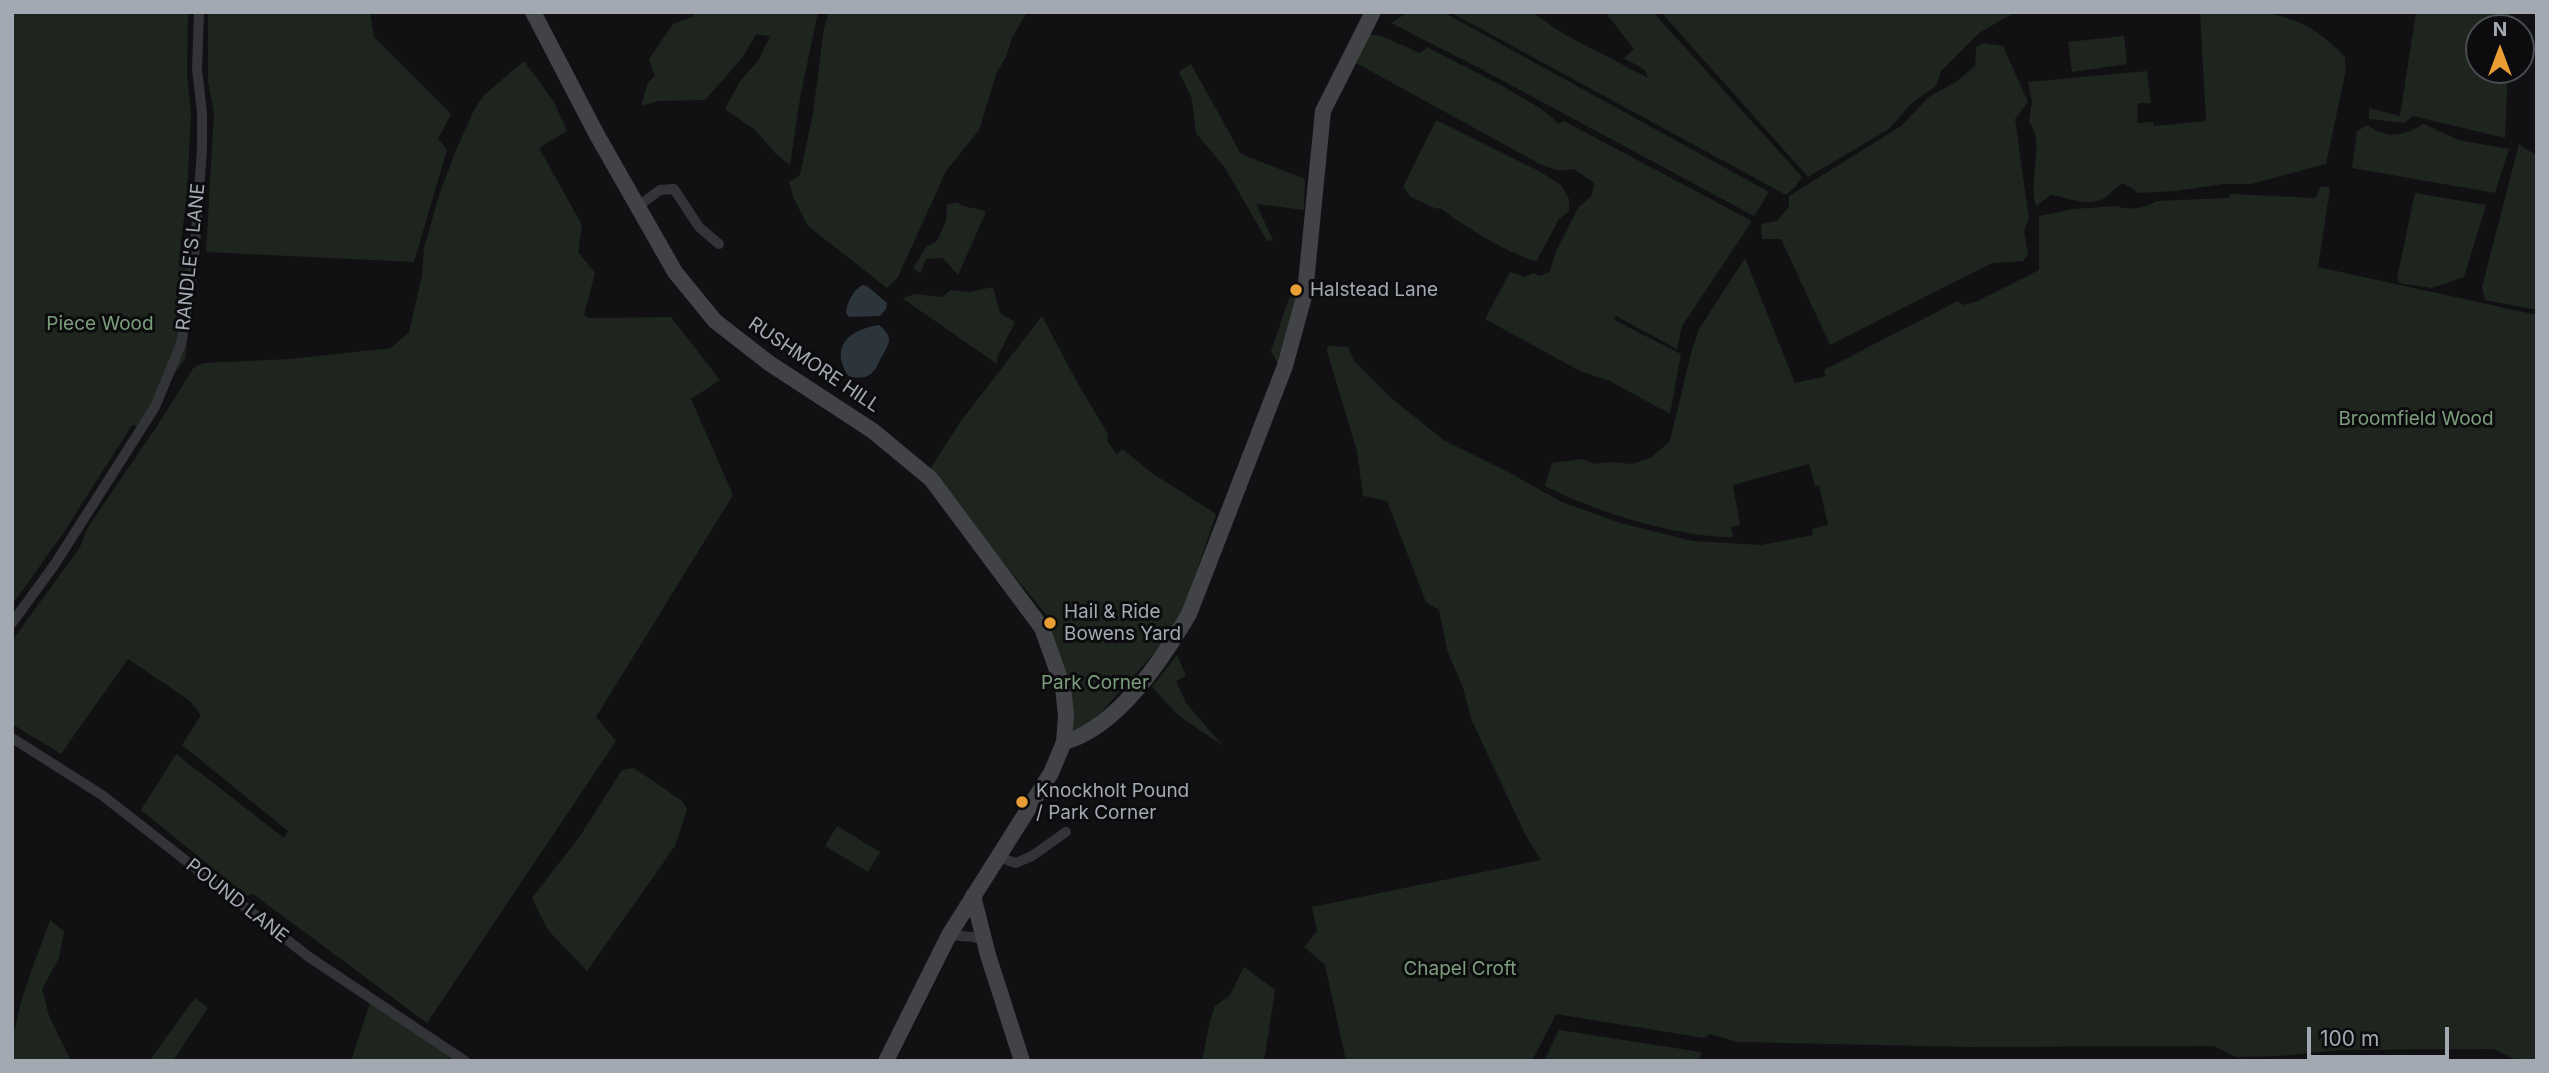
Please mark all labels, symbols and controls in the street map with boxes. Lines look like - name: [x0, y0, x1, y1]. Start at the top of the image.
- north arrow: [2465, 14, 2535, 84]
- text: N: [2493, 18, 2507, 41]
- street label: RANDLE'S LANE: [172, 182, 210, 332]
- place label: Halstead Lane: [1310, 279, 1438, 301]
- marker: Halstead Lane: [1288, 282, 1304, 298]
- street label: RUSHMORE HILL: [744, 312, 884, 418]
- park label: Piece Wood: [46, 313, 154, 335]
- park label: Broomfield Wood: [2338, 408, 2494, 430]
- place label: Hail & Ride Bowens Yard: [1064, 601, 1181, 645]
- marker: Hail & Ride Bowens Yard: [1042, 615, 1058, 631]
- park label: Park Corner: [1041, 672, 1149, 694]
- place label: Knockholt Pound / Park Corner: [1036, 780, 1189, 824]
- marker: Knockholt Pound / Park Corner: [1014, 794, 1030, 810]
- street label: POUND LANE: [181, 854, 293, 948]
- park label: Chapel Croft: [1403, 958, 1517, 980]
- scale bar: [2311, 1014, 2453, 1058]
- text: 100 m: [2320, 1026, 2379, 1051]

